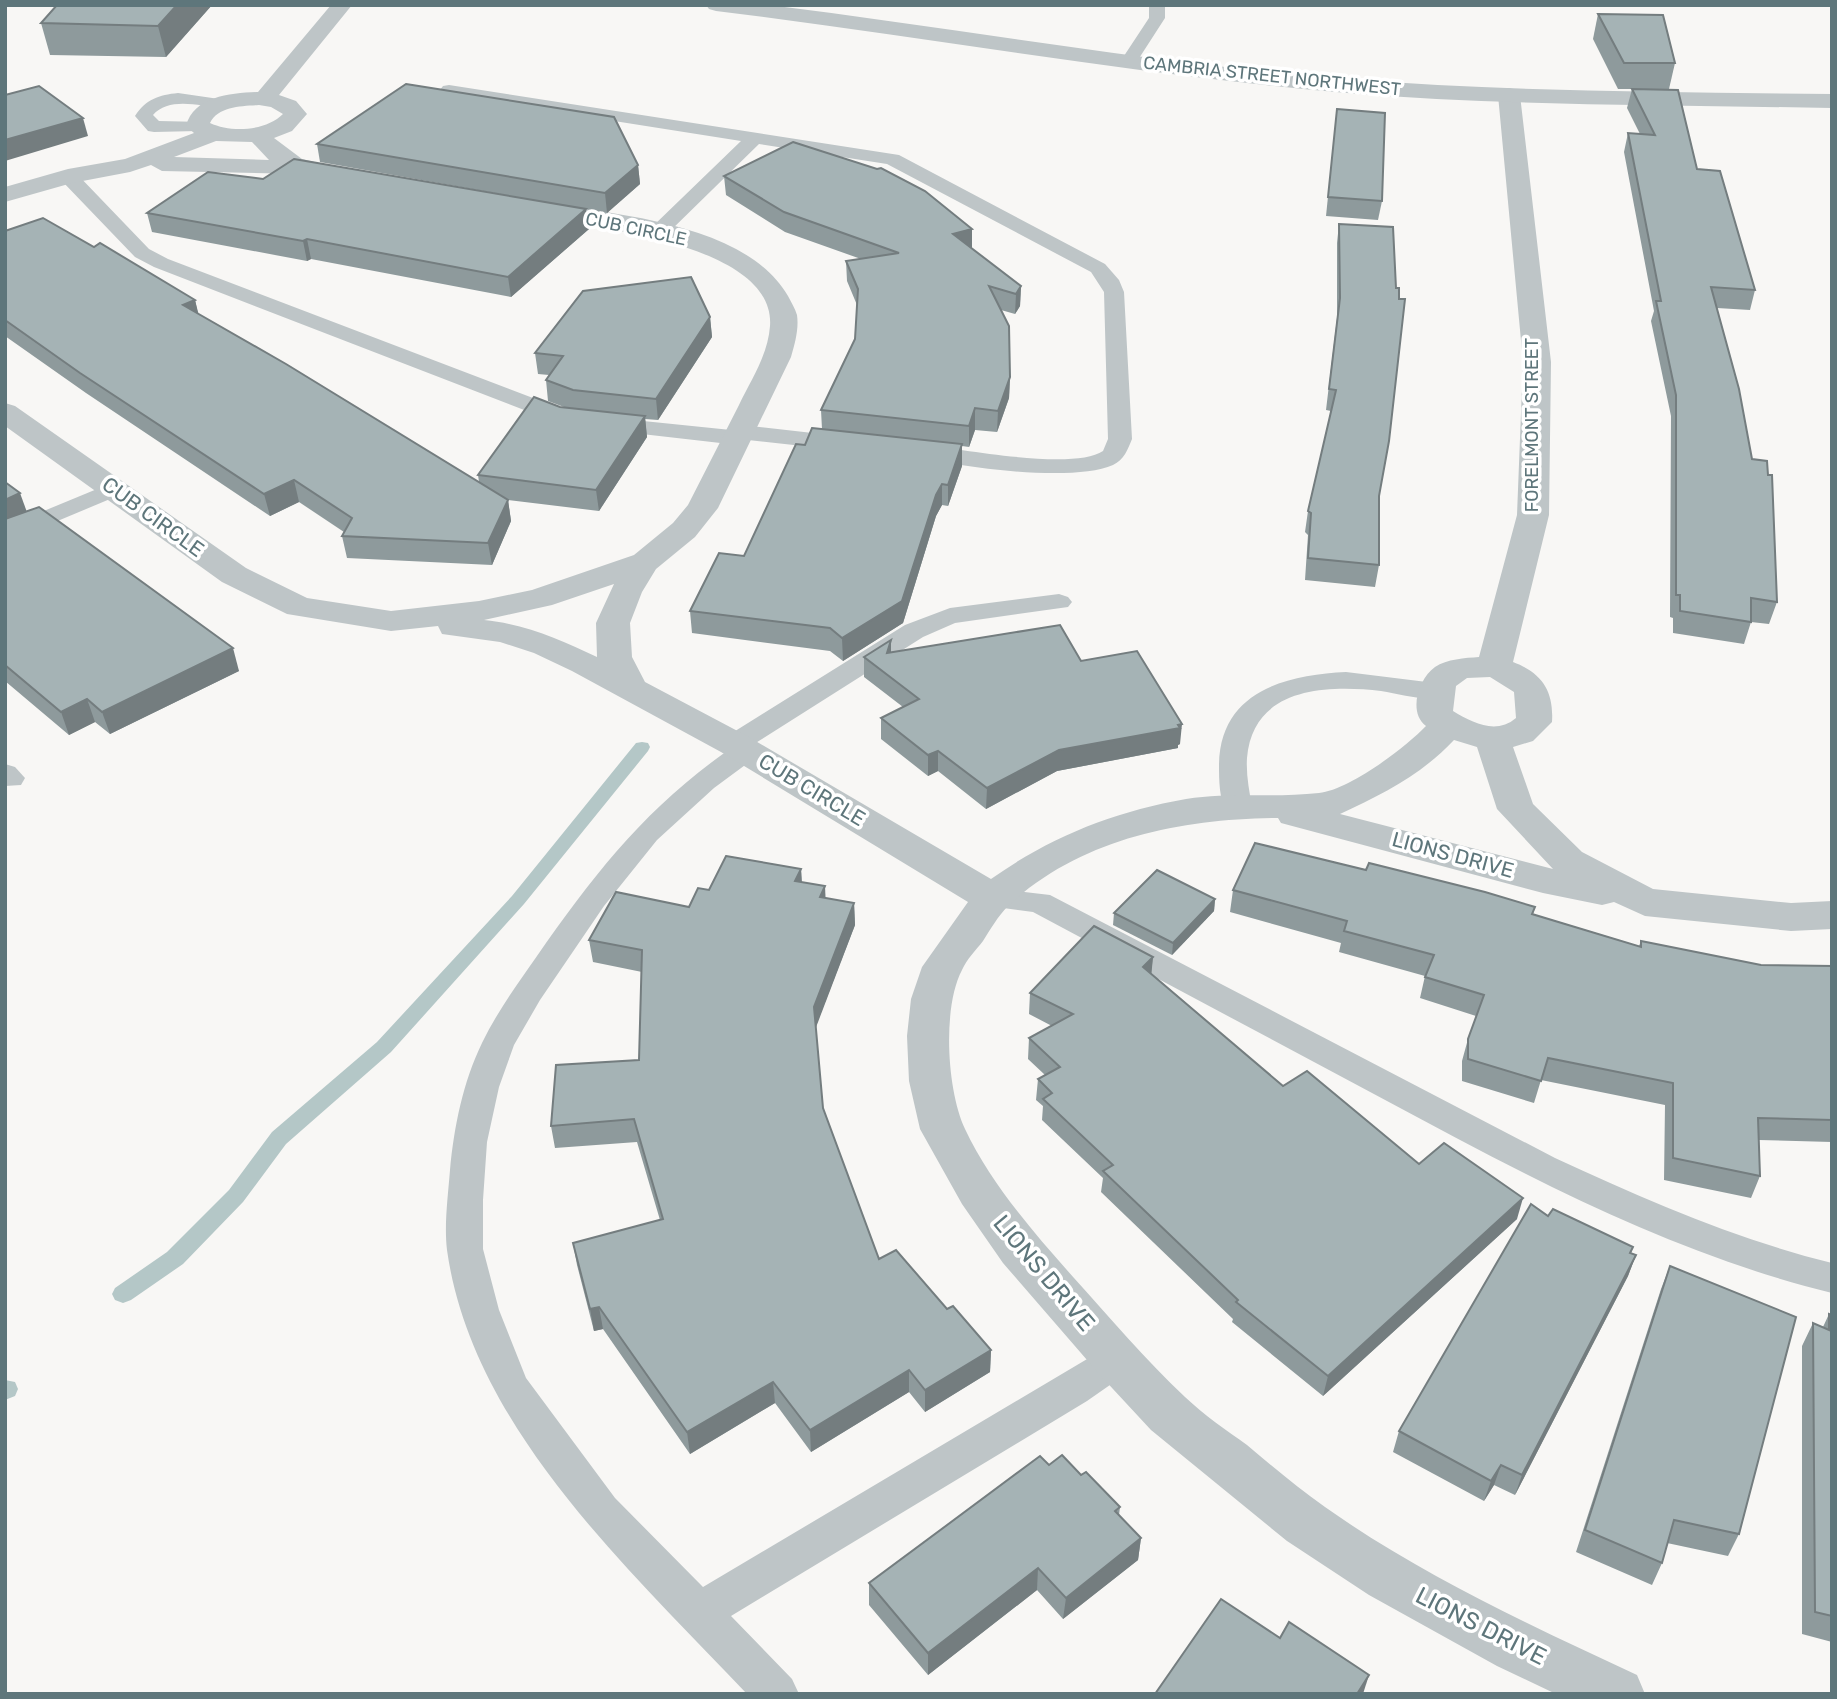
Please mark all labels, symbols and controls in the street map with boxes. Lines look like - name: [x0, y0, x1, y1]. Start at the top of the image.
- street label: CAMBRIA STREET NORTHWEST: [1142, 52, 1402, 100]
- street label: CUB CIRCLE: [583, 208, 689, 250]
- street label: FORELMONT STREET: [1521, 338, 1543, 512]
- street label: CUB CIRCLE: [97, 471, 209, 562]
- street label: CUB CIRCLE: [754, 748, 870, 831]
- street label: LIONS DRIVE: [1390, 826, 1517, 883]
- street label: LIONS DRIVE: [987, 1209, 1101, 1337]
- street label: LIONS DRIVE: [1411, 1581, 1551, 1671]

